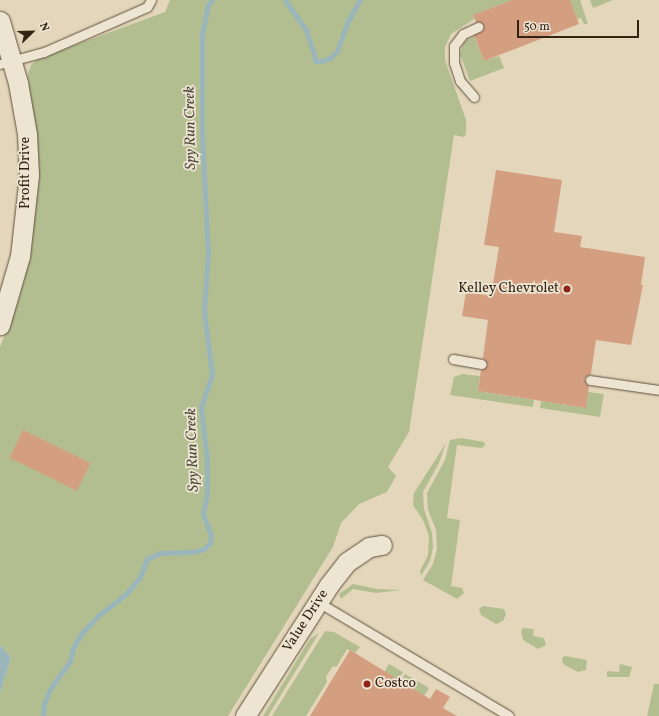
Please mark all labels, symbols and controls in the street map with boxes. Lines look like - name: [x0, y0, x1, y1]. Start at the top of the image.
- north arrow: [12, 12, 52, 52]
- scale bar: [519, 12, 641, 38]
- text: 50 m: [524, 19, 550, 35]
- text: N: [35, 21, 52, 34]
- water label: Spy Run Creek: [181, 86, 201, 170]
- street label: Profit Drive: [18, 137, 34, 209]
- place label: Kelley Chevrolet: [458, 281, 559, 297]
- marker: Kelley Chevrolet: [562, 284, 572, 294]
- water label: Spy Run Creek: [183, 408, 203, 492]
- street label: Value Drive: [280, 587, 332, 655]
- place label: Costco: [375, 676, 416, 692]
- marker: Costco: [362, 679, 372, 689]

